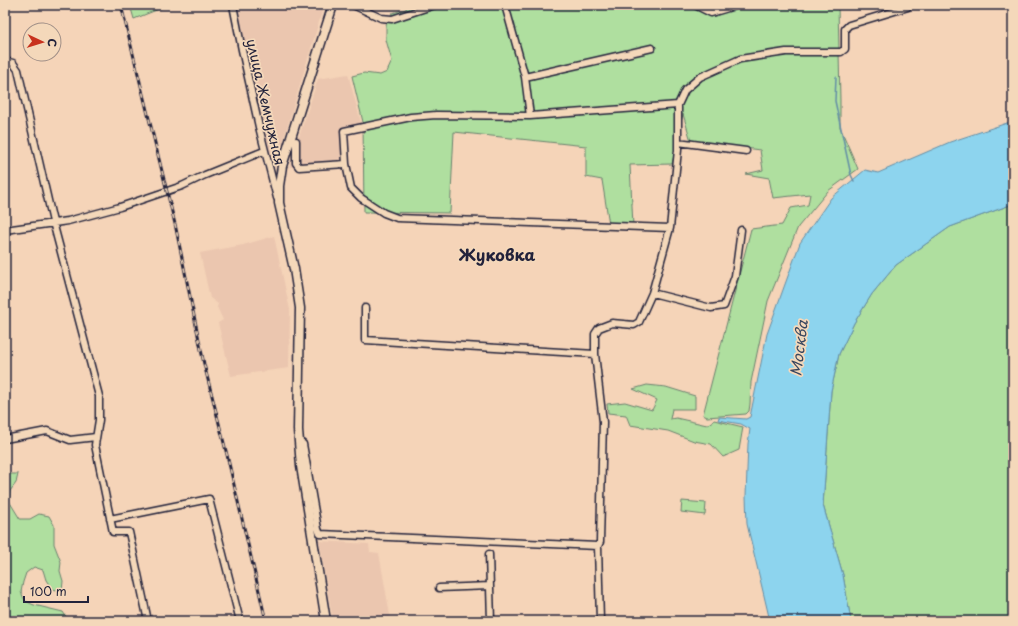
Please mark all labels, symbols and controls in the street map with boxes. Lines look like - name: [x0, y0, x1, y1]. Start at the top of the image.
- north arrow: [22, 22, 62, 62]
- street label: улица Жемчужная: [241, 37, 291, 167]
- text: С: [44, 38, 61, 47]
- district label: Жуковка: [459, 242, 536, 266]
- water label: Москва: [783, 318, 813, 377]
- scale bar: [24, 578, 88, 604]
- text: 100 m: [30, 582, 67, 600]

